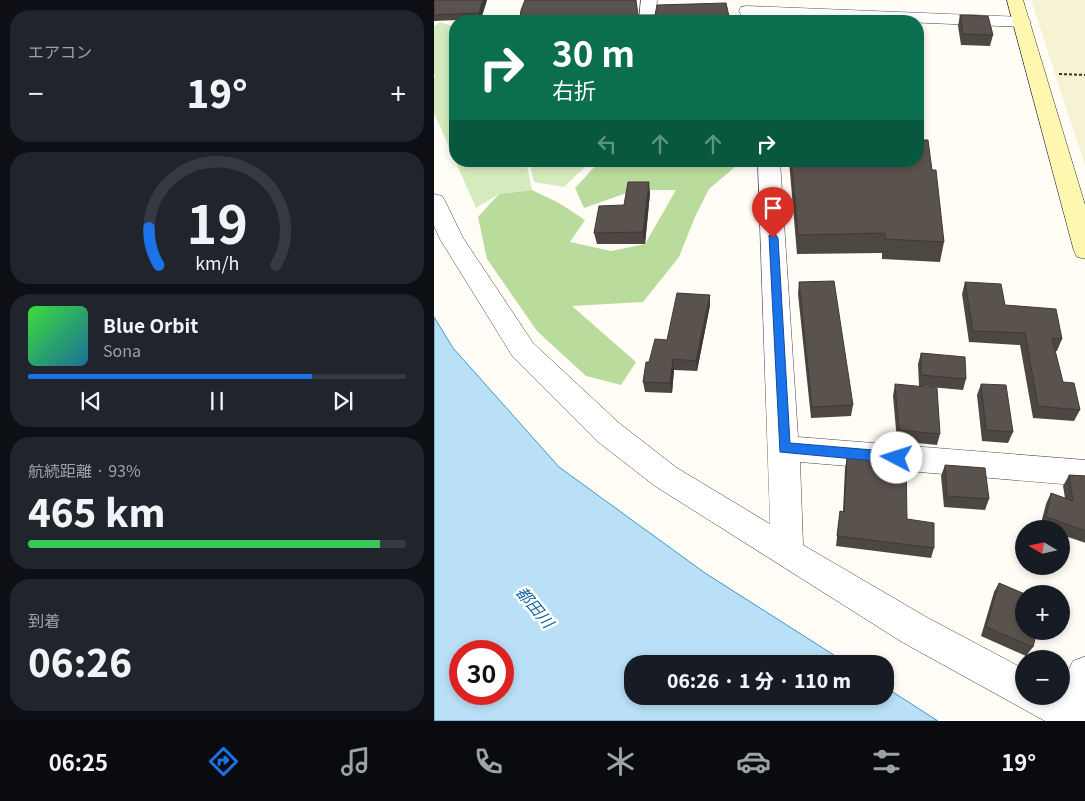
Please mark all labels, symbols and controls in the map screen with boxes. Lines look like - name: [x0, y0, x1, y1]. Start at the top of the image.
- text: 30 m: [552, 26, 635, 77]
- icon: right: [469, 35, 534, 100]
- text: エアコン: [28, 39, 92, 63]
- text: 19°: [186, 64, 248, 119]
- text: −: [28, 72, 44, 112]
- text: +: [390, 72, 406, 112]
- text: 右折: [552, 73, 596, 105]
- icon: left: [593, 130, 621, 158]
- icon: ahead: [646, 130, 674, 158]
- icon: ahead: [699, 130, 727, 158]
- icon: right: [752, 130, 780, 158]
- text: 19: [186, 184, 248, 259]
- pin: [752, 187, 794, 238]
- icon: arrive: [759, 194, 787, 222]
- text: km/h: [195, 249, 239, 275]
- text: Blue Orbit: [103, 311, 198, 338]
- text: Sona: [103, 338, 141, 362]
- icon: previous: [77, 387, 105, 415]
- icon: pause: [203, 387, 231, 415]
- icon: next: [329, 387, 357, 415]
- position arrow: [870, 431, 922, 483]
- text: 航続距離 · 93%: [28, 458, 141, 482]
- text: 465 km: [28, 483, 166, 538]
- north arrow: [1015, 520, 1070, 575]
- map controls: [1015, 520, 1070, 705]
- water label: 都田川: [511, 580, 562, 634]
- button: +: [1015, 585, 1070, 640]
- text: 到着: [28, 608, 60, 632]
- text: 06:26: [28, 633, 132, 688]
- speed limit sign: 30: [449, 640, 514, 705]
- button: −: [1015, 650, 1070, 705]
- text: 06:26 · 1 分 · 110 m: [667, 666, 851, 693]
- icon: directions: [206, 744, 241, 779]
- icon: music: [338, 744, 373, 779]
- icon: phone: [471, 744, 506, 779]
- icon: climate: [603, 744, 638, 779]
- icon: car: [736, 744, 771, 779]
- icon: filters: [869, 744, 904, 779]
- text: 06:25: [49, 745, 108, 777]
- text: 19°: [1001, 745, 1036, 777]

